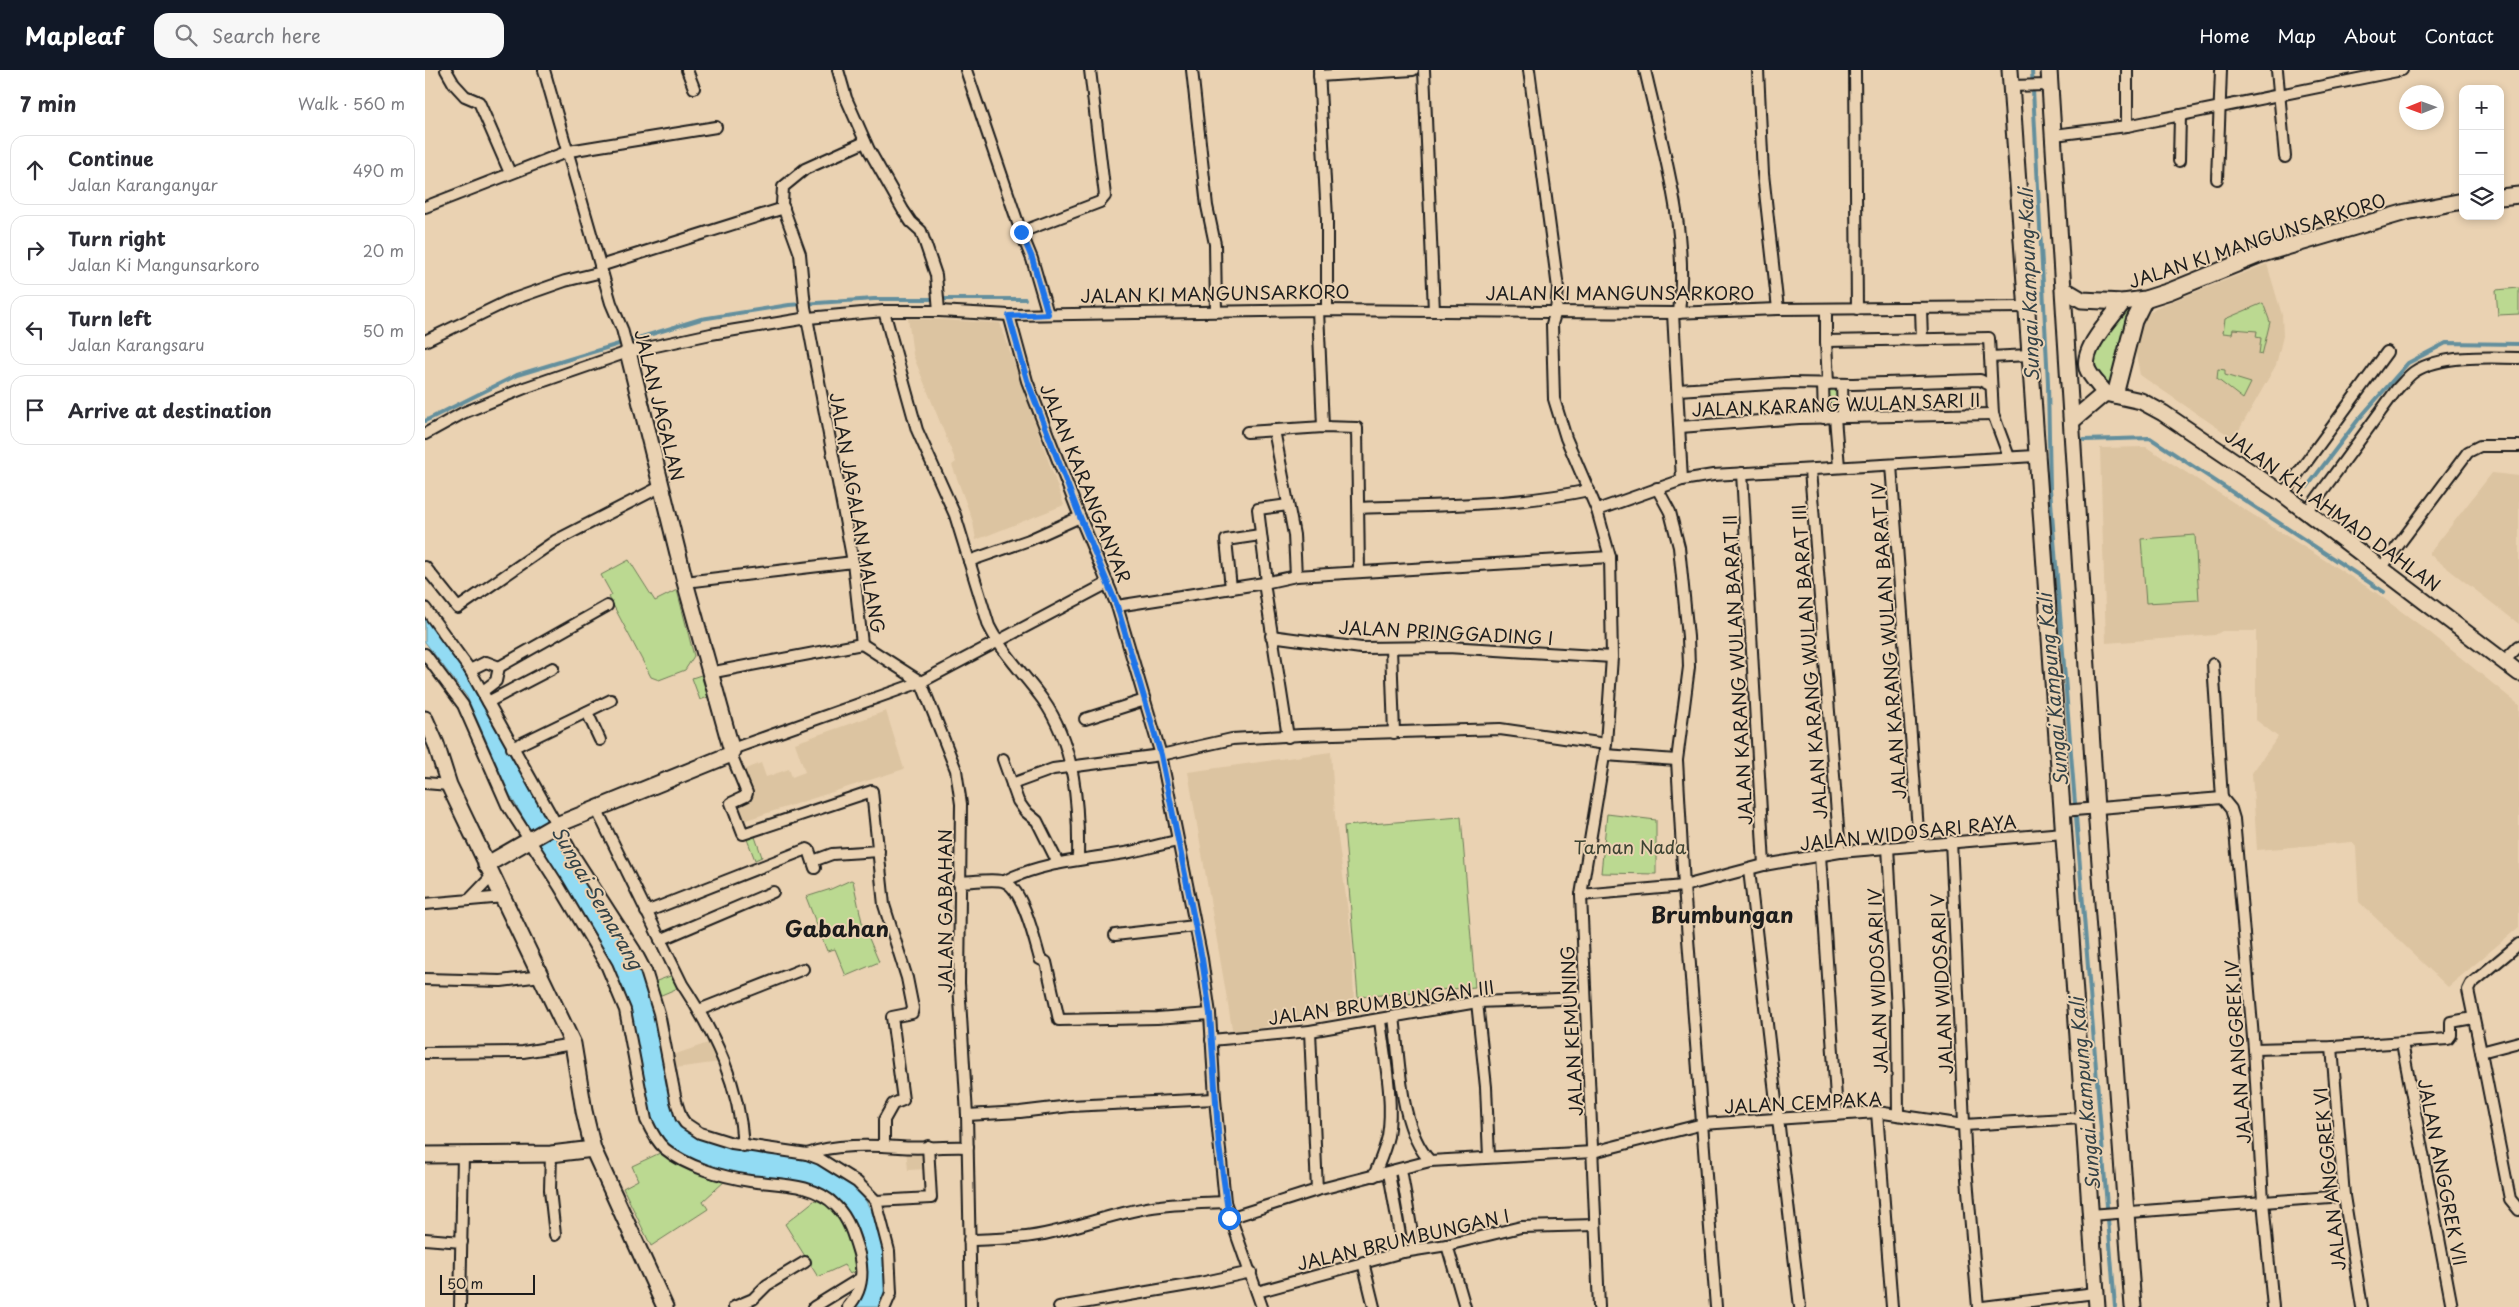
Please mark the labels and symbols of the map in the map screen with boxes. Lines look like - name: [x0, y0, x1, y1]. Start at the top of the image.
- north arrow: [2399, 85, 2444, 130]
- water label: Sungai Kampung Kali: [2011, 185, 2045, 382]
- street label: JALAN KI MANGUNSARKORO: [2125, 186, 2389, 294]
- route end: [1010, 221, 1033, 244]
- street label: JALAN KI MANGUNSARKORO: [1080, 277, 1350, 309]
- street label: JALAN KI MANGUNSARKORO: [1485, 279, 1755, 306]
- street label: JALAN JAGALAN: [628, 326, 692, 484]
- street label: JALAN KARANGANYAR: [1034, 379, 1138, 587]
- street label: JALAN KARANG WULAN SARI II: [1691, 385, 1981, 423]
- street label: JALAN JAGALAN MALANG: [823, 390, 893, 636]
- street label: JALAN KH. AHMAD DAHLAN: [2219, 422, 2447, 598]
- street label: JALAN KARANG WULAN BARAT IV: [1863, 482, 1913, 800]
- street label: JALAN KARANG WULAN BARAT III: [1785, 504, 1833, 820]
- street label: JALAN KARANG WULAN BARAT II: [1715, 514, 1759, 826]
- water label: Sungai Kampung Kali: [2029, 590, 2074, 788]
- street label: JALAN PRINGGADING I: [1338, 613, 1554, 651]
- street label: JALAN WIDOSARI RAYA: [1798, 807, 2018, 857]
- water label: Sungai Semarang: [545, 820, 651, 975]
- street label: JALAN GABAHAN: [931, 829, 958, 993]
- park label: Taman Nada: [1574, 833, 1687, 860]
- street label: JALAN WIDOSARI IV: [1860, 887, 1894, 1074]
- street label: JALAN WIDOSARI V: [1923, 893, 1959, 1075]
- district label: Brumbungan: [1650, 897, 1794, 930]
- district label: Gabahan: [785, 911, 889, 944]
- street label: JALAN KEMUNING: [1553, 945, 1589, 1117]
- street label: JALAN ANGGREK IV: [2217, 958, 2257, 1145]
- street label: JALAN BRUMBUNGAN III: [1266, 973, 1496, 1031]
- water label: Sungai Kampung Kali: [2061, 994, 2106, 1192]
- street label: JALAN ANGGREK VII: [2412, 1076, 2474, 1268]
- street label: JALAN CEMPAKA: [1723, 1084, 1883, 1120]
- street label: JALAN ANGGREK VI: [2306, 1086, 2352, 1272]
- street label: JALAN BRUMBUNGAN I: [1294, 1201, 1512, 1277]
- route start: [1218, 1207, 1241, 1230]
- scale bar: [440, 1272, 535, 1295]

